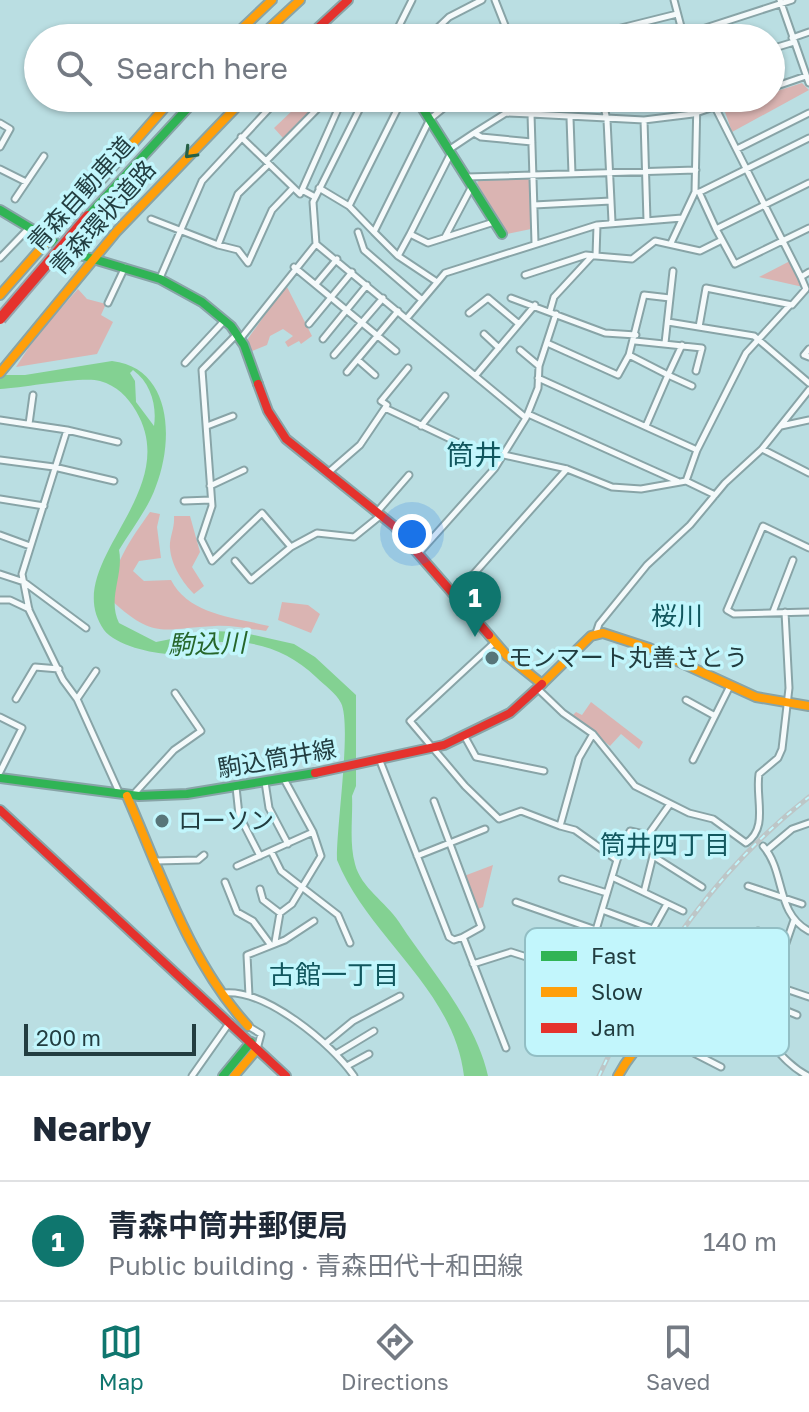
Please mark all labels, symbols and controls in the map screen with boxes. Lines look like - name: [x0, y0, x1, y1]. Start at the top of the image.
- search box: [24, 24, 785, 112]
- icon: search: [52, 46, 96, 90]
- text: Search here: [116, 50, 288, 86]
- street label: 青森自動車道: [21, 130, 139, 256]
- one-way arrow: [185, 144, 199, 158]
- street label: 青森環状道路: [43, 154, 161, 280]
- district label: 筒井: [446, 438, 502, 471]
- your location: [392, 514, 432, 554]
- pin: 1: [449, 571, 501, 637]
- district label: 桜川: [651, 600, 703, 631]
- water label: 駒込川: [167, 627, 249, 660]
- place label: モンマート丸善さとう: [508, 642, 748, 671]
- marker: モンマート丸善さとう: [483, 649, 501, 667]
- street label: 駒込筒井線: [215, 733, 338, 782]
- place label: ローソン: [178, 805, 274, 834]
- marker: ローソン: [153, 812, 171, 830]
- district label: 筒井四丁目: [600, 829, 730, 860]
- legend: [525, 928, 789, 1056]
- text: Fast: [591, 942, 637, 969]
- district label: 古館一丁目: [269, 959, 399, 990]
- text: Slow: [591, 978, 643, 1005]
- text: Jam: [591, 1014, 635, 1041]
- scale bar: [24, 1020, 196, 1056]
- text: 200 m: [36, 1024, 101, 1051]
- text: Nearby: [32, 1108, 152, 1148]
- text: 青森中筒井郵便局: [108, 1207, 348, 1243]
- text: 1: [51, 1226, 65, 1257]
- text: 140 m: [703, 1226, 777, 1257]
- text: Public building · 青森田代十和田線: [108, 1250, 523, 1281]
- tab: Map: [99, 1320, 144, 1395]
- tab: Directions: [341, 1320, 449, 1395]
- tab: Saved: [646, 1320, 710, 1395]

